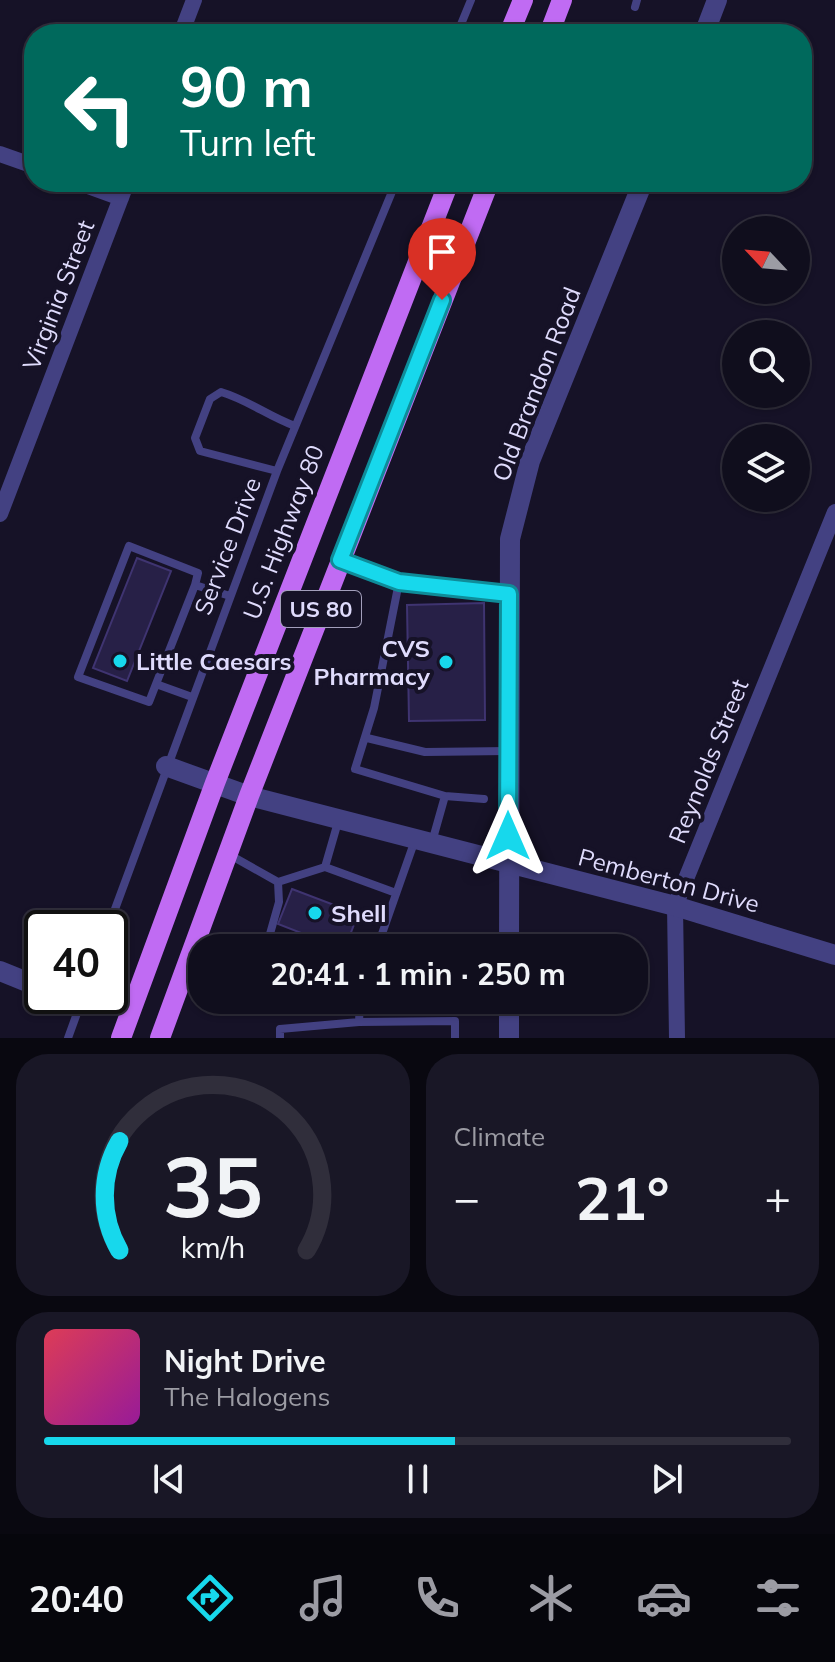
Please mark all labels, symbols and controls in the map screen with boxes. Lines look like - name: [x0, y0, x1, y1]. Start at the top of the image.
- text: 90 m: [180, 51, 313, 121]
- icon: left: [48, 56, 152, 160]
- text: Turn left: [180, 120, 316, 165]
- street label: Virginia Street: [16, 216, 100, 374]
- north arrow: [722, 216, 810, 304]
- map controls: [722, 216, 810, 512]
- pin: [408, 218, 476, 300]
- icon: arrive: [420, 230, 464, 274]
- street label: Old Brandon Road: [485, 283, 587, 485]
- button: search: [722, 320, 810, 408]
- button: layers: [722, 424, 810, 512]
- street label: U.S. Highway 80: [236, 441, 330, 623]
- street label: Service Drive: [187, 473, 267, 619]
- road number: US 80: [281, 591, 361, 627]
- place label: CVS Pharmacy: [313, 633, 431, 691]
- place label: Little Caesars: [136, 646, 292, 676]
- marker: Little Caesars: [111, 652, 129, 670]
- marker: CVS Pharmacy: [437, 653, 455, 671]
- street label: Reynolds Street: [661, 675, 755, 847]
- position arrow: [466, 794, 550, 878]
- street label: Pemberton Drive: [575, 841, 763, 919]
- place label: Shell: [331, 898, 387, 928]
- marker: Shell: [306, 904, 324, 922]
- speed limit sign: 40: [24, 910, 128, 1014]
- text: 20:41 · 1 min · 250 m: [270, 955, 566, 993]
- text: Climate: [454, 1120, 545, 1153]
- text: 35: [163, 1133, 263, 1238]
- text: 21°: [575, 1160, 670, 1235]
- text: −: [454, 1170, 480, 1225]
- text: +: [765, 1170, 791, 1225]
- text: km/h: [180, 1229, 245, 1265]
- text: Night Drive: [164, 1342, 326, 1380]
- text: The Halogens: [164, 1380, 330, 1413]
- icon: previous: [147, 1457, 191, 1501]
- icon: pause: [396, 1457, 440, 1501]
- icon: next: [645, 1457, 689, 1501]
- icon: directions: [182, 1570, 238, 1626]
- icon: music: [295, 1570, 351, 1626]
- icon: phone: [409, 1570, 465, 1626]
- icon: climate: [523, 1570, 579, 1626]
- icon: car: [636, 1570, 692, 1626]
- icon: filters: [750, 1570, 806, 1626]
- text: 20:40: [29, 1576, 124, 1621]

